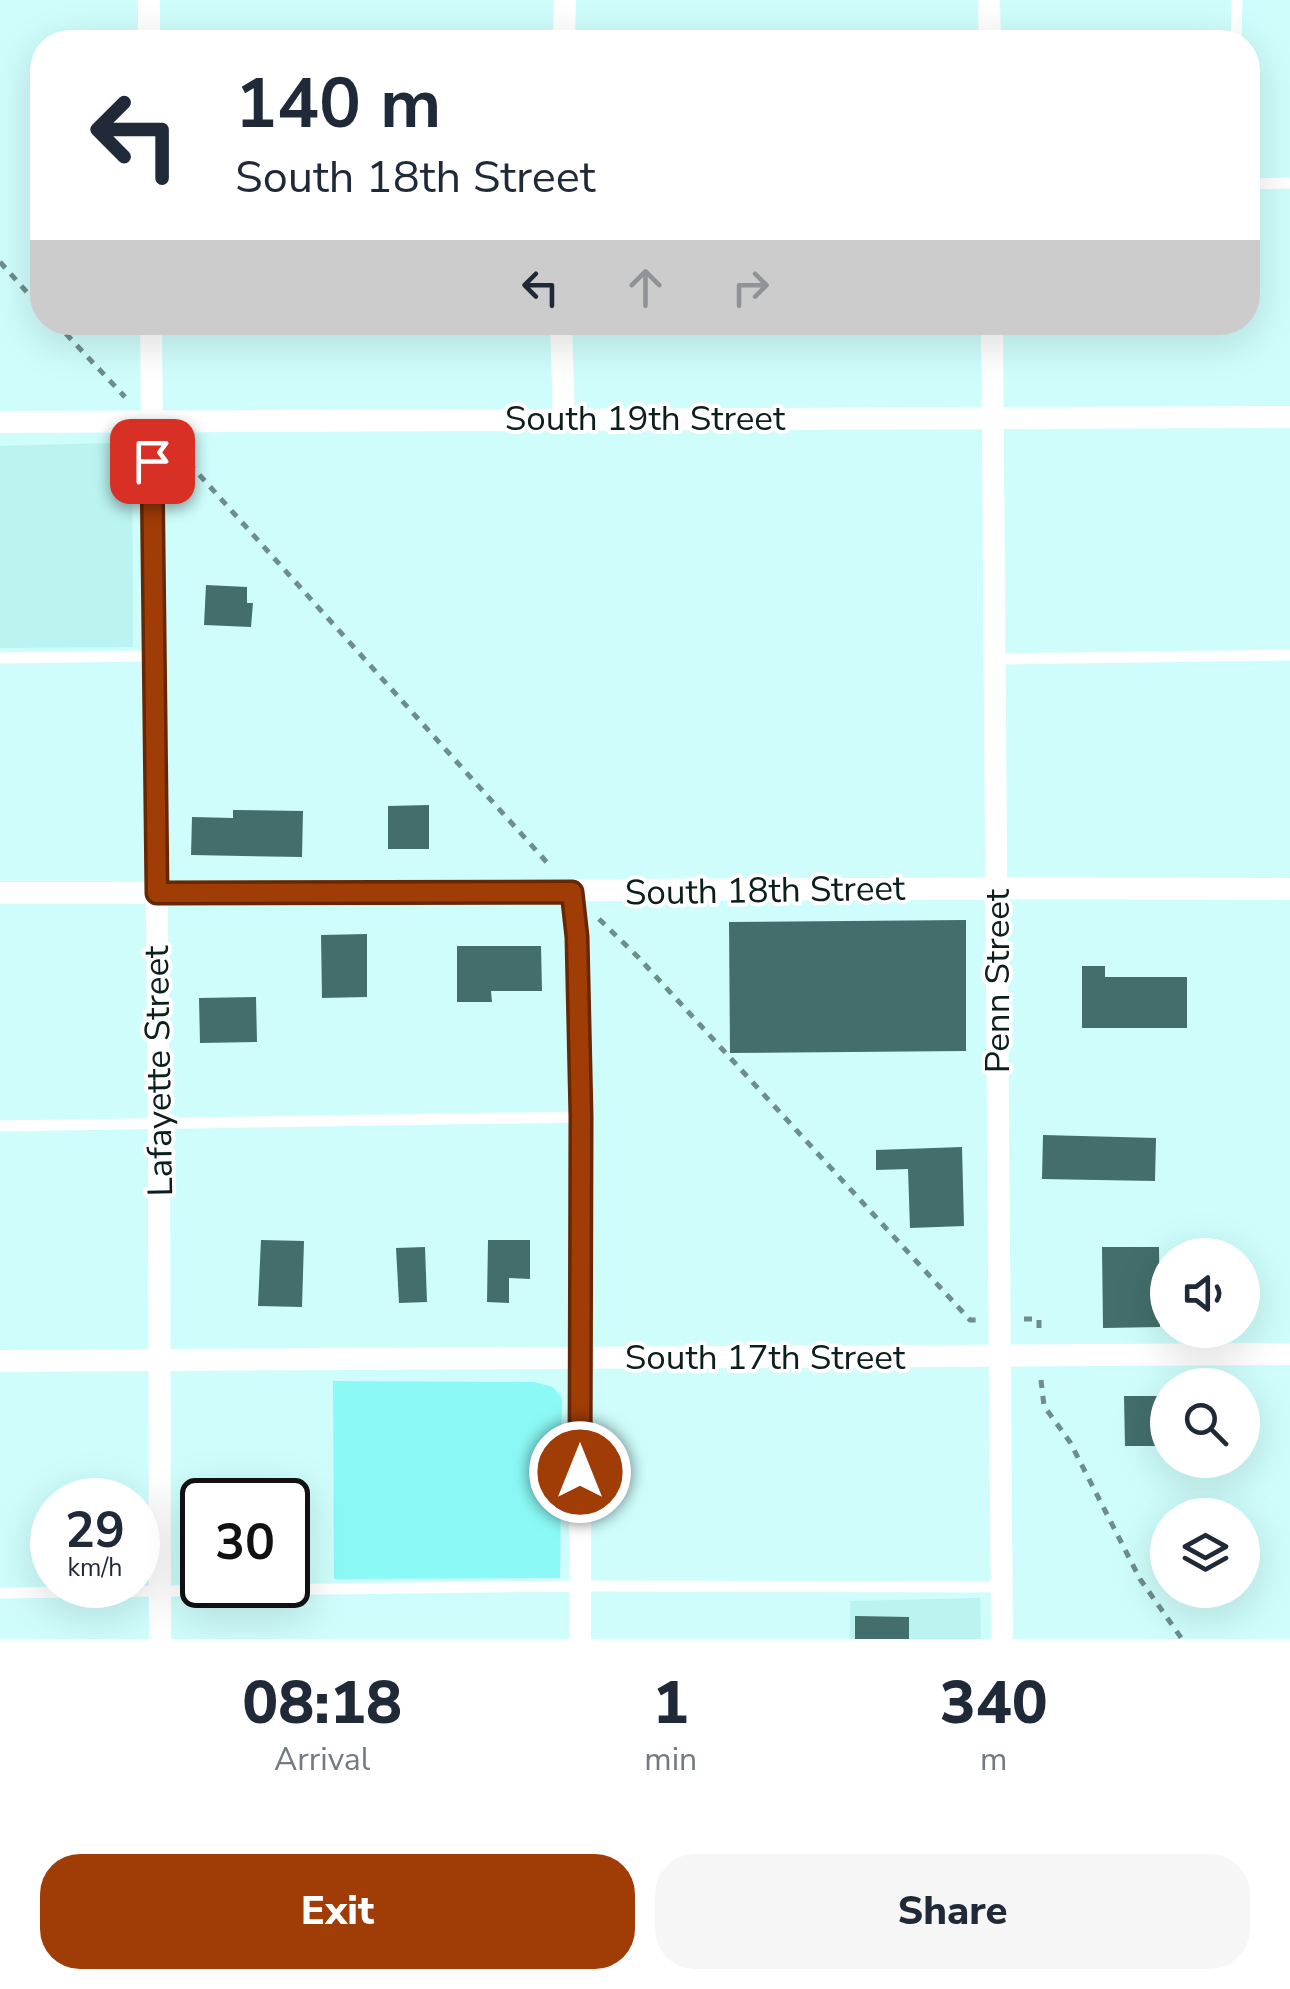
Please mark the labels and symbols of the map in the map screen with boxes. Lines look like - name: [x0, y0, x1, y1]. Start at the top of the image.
- street label: South 19th Street: [505, 395, 786, 442]
- pin: [110, 419, 195, 504]
- street label: South 18th Street: [624, 865, 906, 916]
- street label: Penn Street: [974, 888, 1021, 1073]
- street label: Lafayette Street: [133, 944, 184, 1197]
- street label: South 17th Street: [625, 1334, 906, 1381]
- position arrow: [528, 1420, 632, 1524]
- speed limit sign: 30: [180, 1478, 310, 1608]

